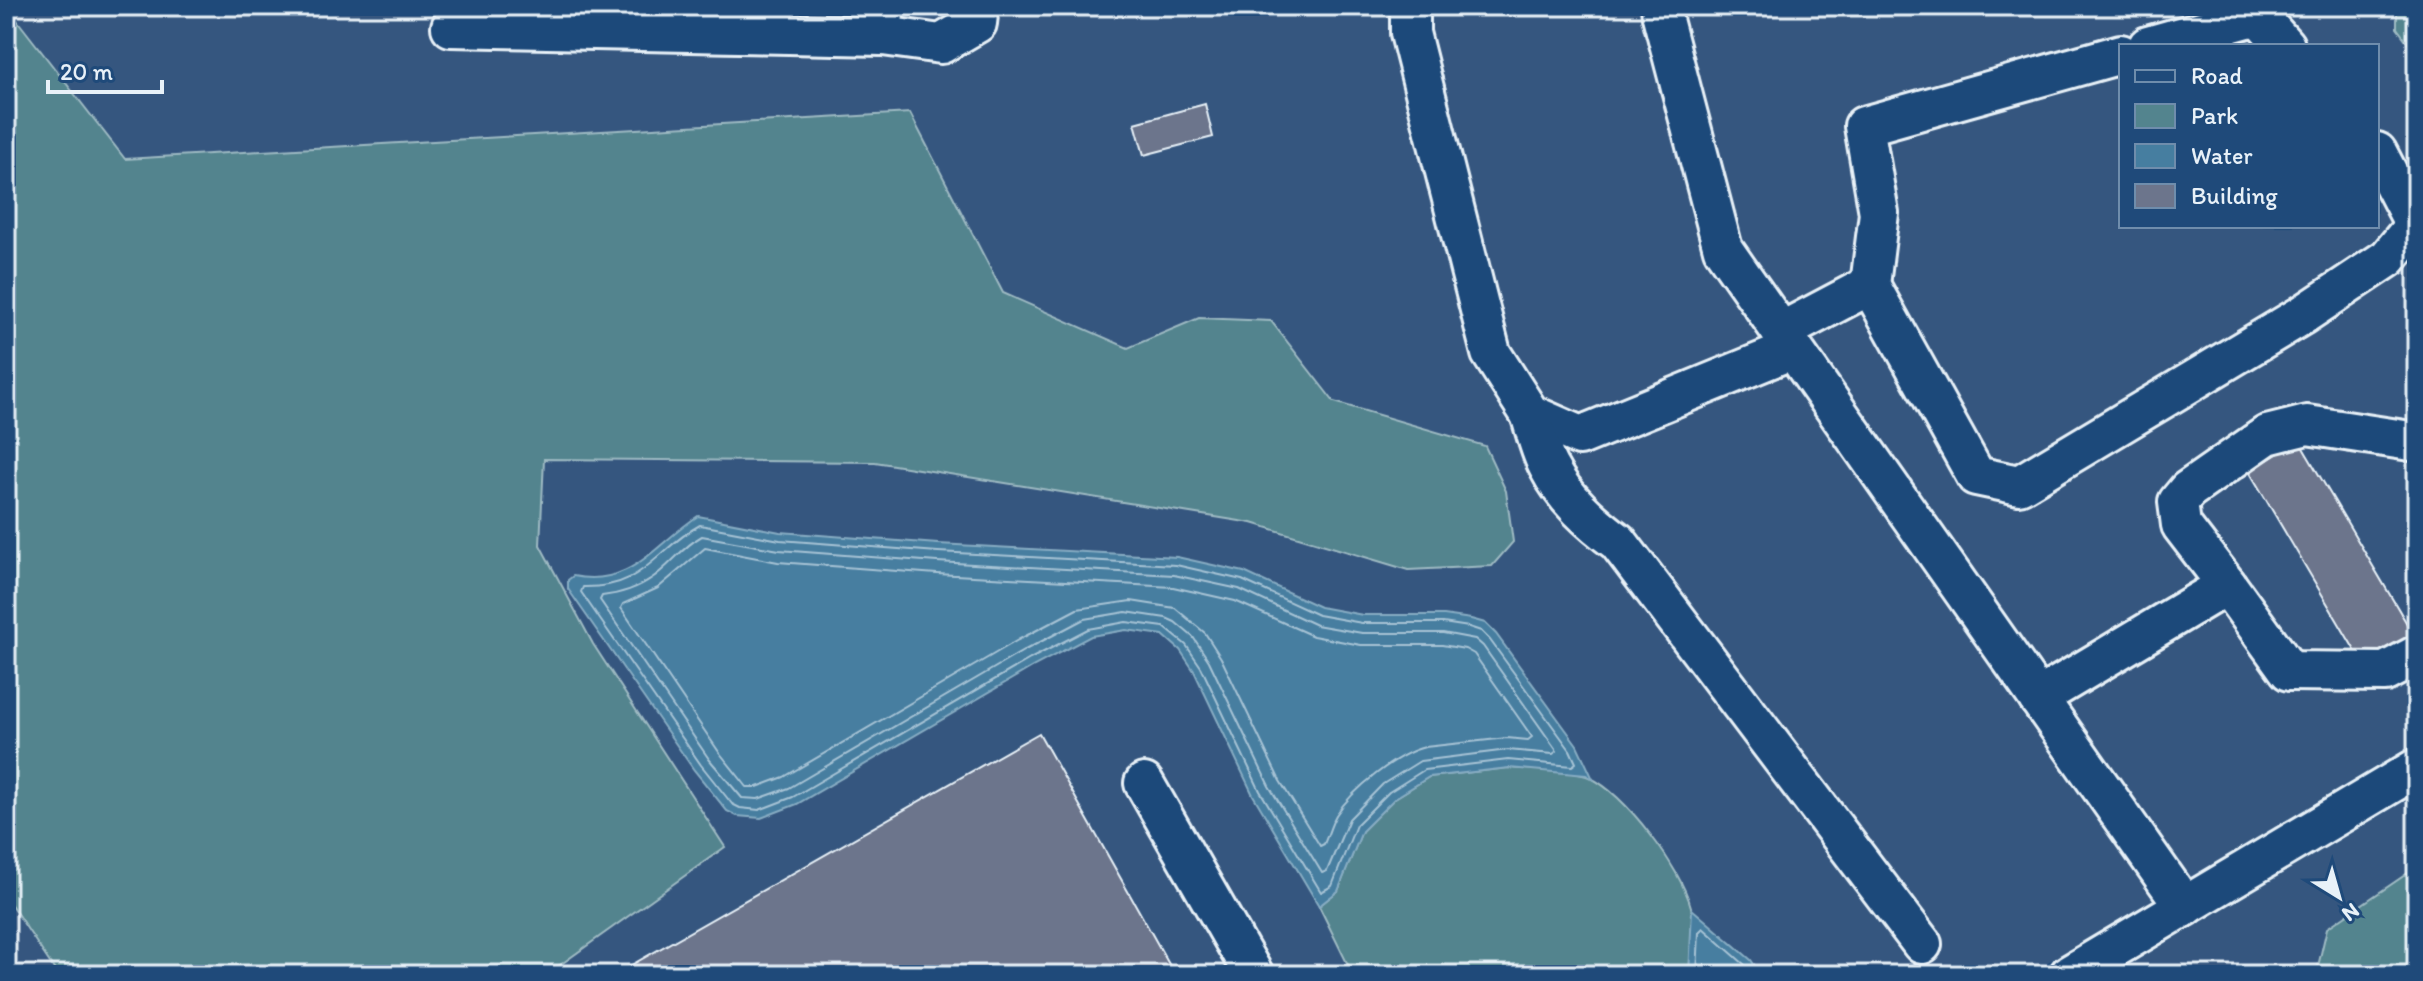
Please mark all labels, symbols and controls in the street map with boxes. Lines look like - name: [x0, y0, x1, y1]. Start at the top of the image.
- scale bar: [48, 44, 162, 94]
- legend: [2119, 44, 2379, 228]
- text: 20 m: [60, 57, 113, 86]
- text: Road: [2191, 61, 2243, 90]
- text: Park: [2191, 101, 2238, 130]
- text: Water: [2191, 141, 2253, 170]
- text: Building: [2191, 181, 2278, 210]
- north arrow: [2299, 857, 2379, 937]
- text: N: [2337, 897, 2365, 928]

